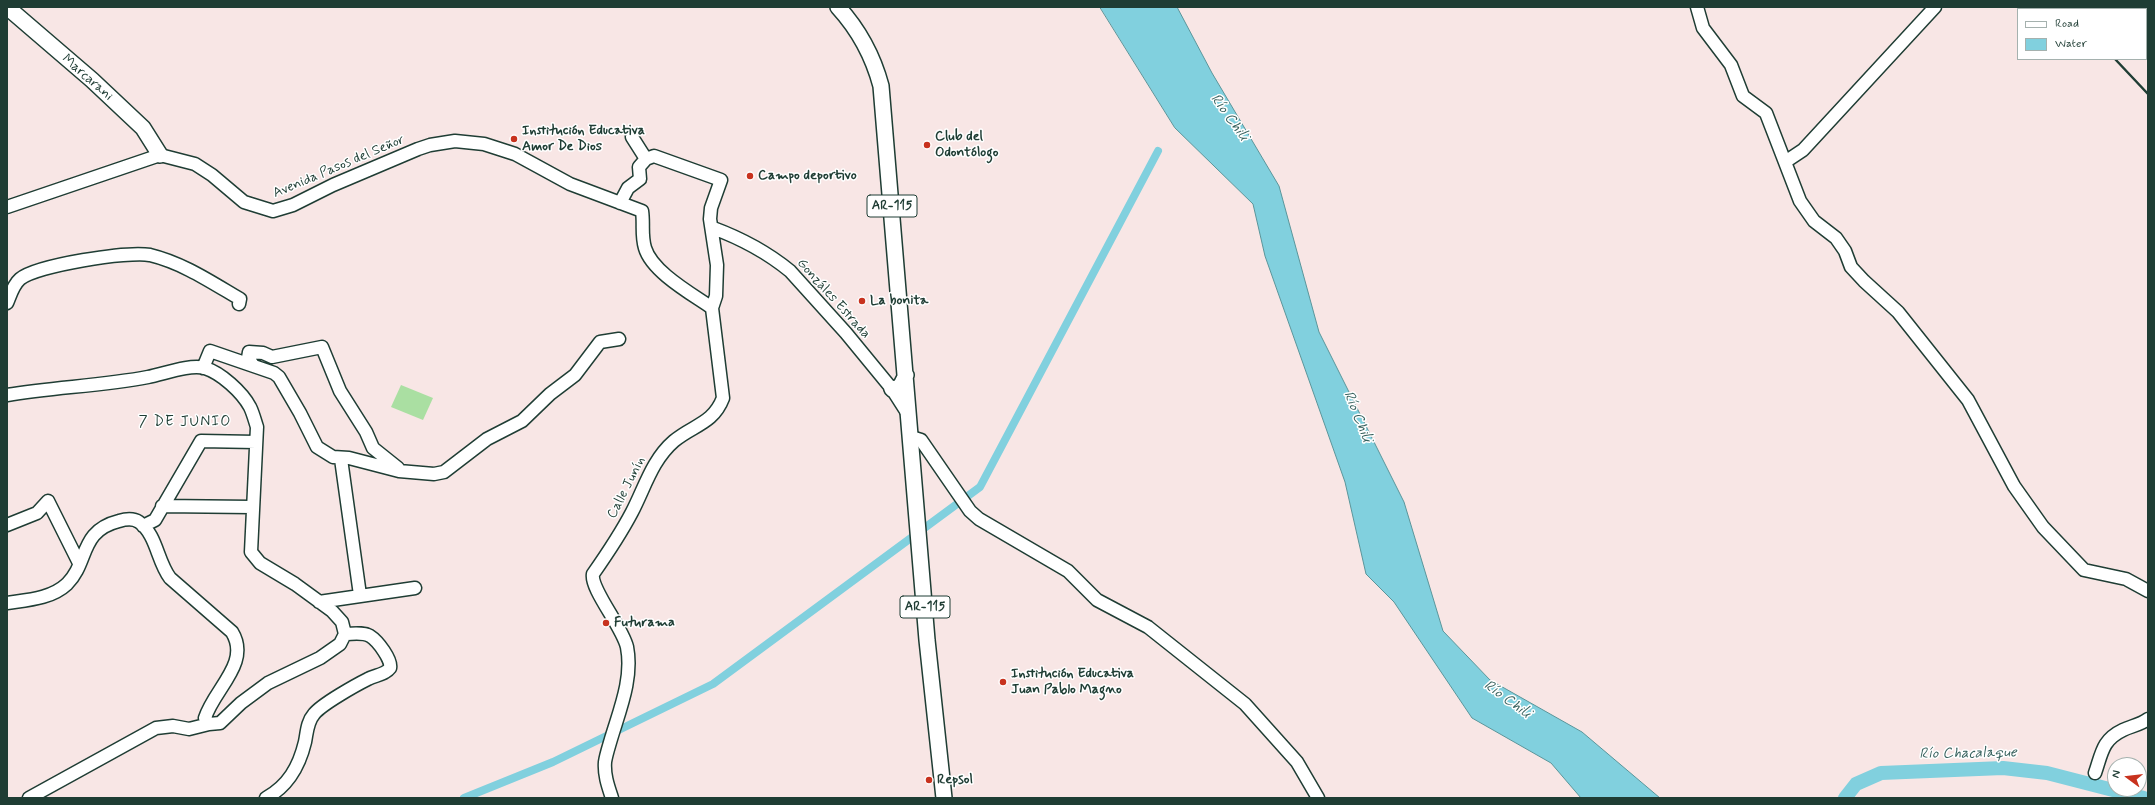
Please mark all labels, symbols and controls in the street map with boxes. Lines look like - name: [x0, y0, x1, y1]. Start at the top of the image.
- legend: [2017, 8, 2147, 60]
- text: Road: [2055, 16, 2079, 32]
- text: Water: [2055, 36, 2087, 52]
- street label: Marcarani: [58, 51, 116, 105]
- water label: Río Chili: [1206, 91, 1252, 145]
- place label: Institución Educativa Amor De Dios: [522, 123, 645, 156]
- place label: Club del Odontólogo: [935, 129, 998, 162]
- street label: Avenida Pasos del Señor: [271, 132, 407, 202]
- marker: Institución Educativa Amor De Dios: [509, 134, 519, 144]
- marker: Club del Odontólogo: [922, 140, 932, 150]
- place label: Campo deportivo: [758, 168, 857, 184]
- marker: Campo deportivo: [745, 171, 755, 181]
- road number: AR-115: [867, 195, 917, 217]
- street label: Gonzáles Estrada: [793, 255, 873, 343]
- place label: La bonita: [870, 293, 928, 309]
- marker: La bonita: [857, 296, 867, 306]
- water label: Río Chili: [1339, 389, 1375, 445]
- district label: 7 DE JUNIO: [139, 414, 231, 432]
- street label: Calle Junín: [604, 454, 650, 522]
- road number: AR-115: [900, 596, 950, 618]
- place label: Futurama: [614, 615, 675, 631]
- marker: Futurama: [601, 618, 611, 628]
- place label: Institución Educativa Juan Pablo Magno: [1011, 666, 1134, 698]
- marker: Institución Educativa Juan Pablo Magno: [998, 677, 1008, 687]
- water label: Río Chili: [1480, 677, 1534, 723]
- water label: Río Chacalaque: [1919, 744, 2017, 764]
- north arrow: [2107, 757, 2147, 797]
- text: N: [2109, 769, 2124, 780]
- place label: Repsol: [937, 772, 973, 788]
- marker: Repsol: [924, 775, 934, 785]

